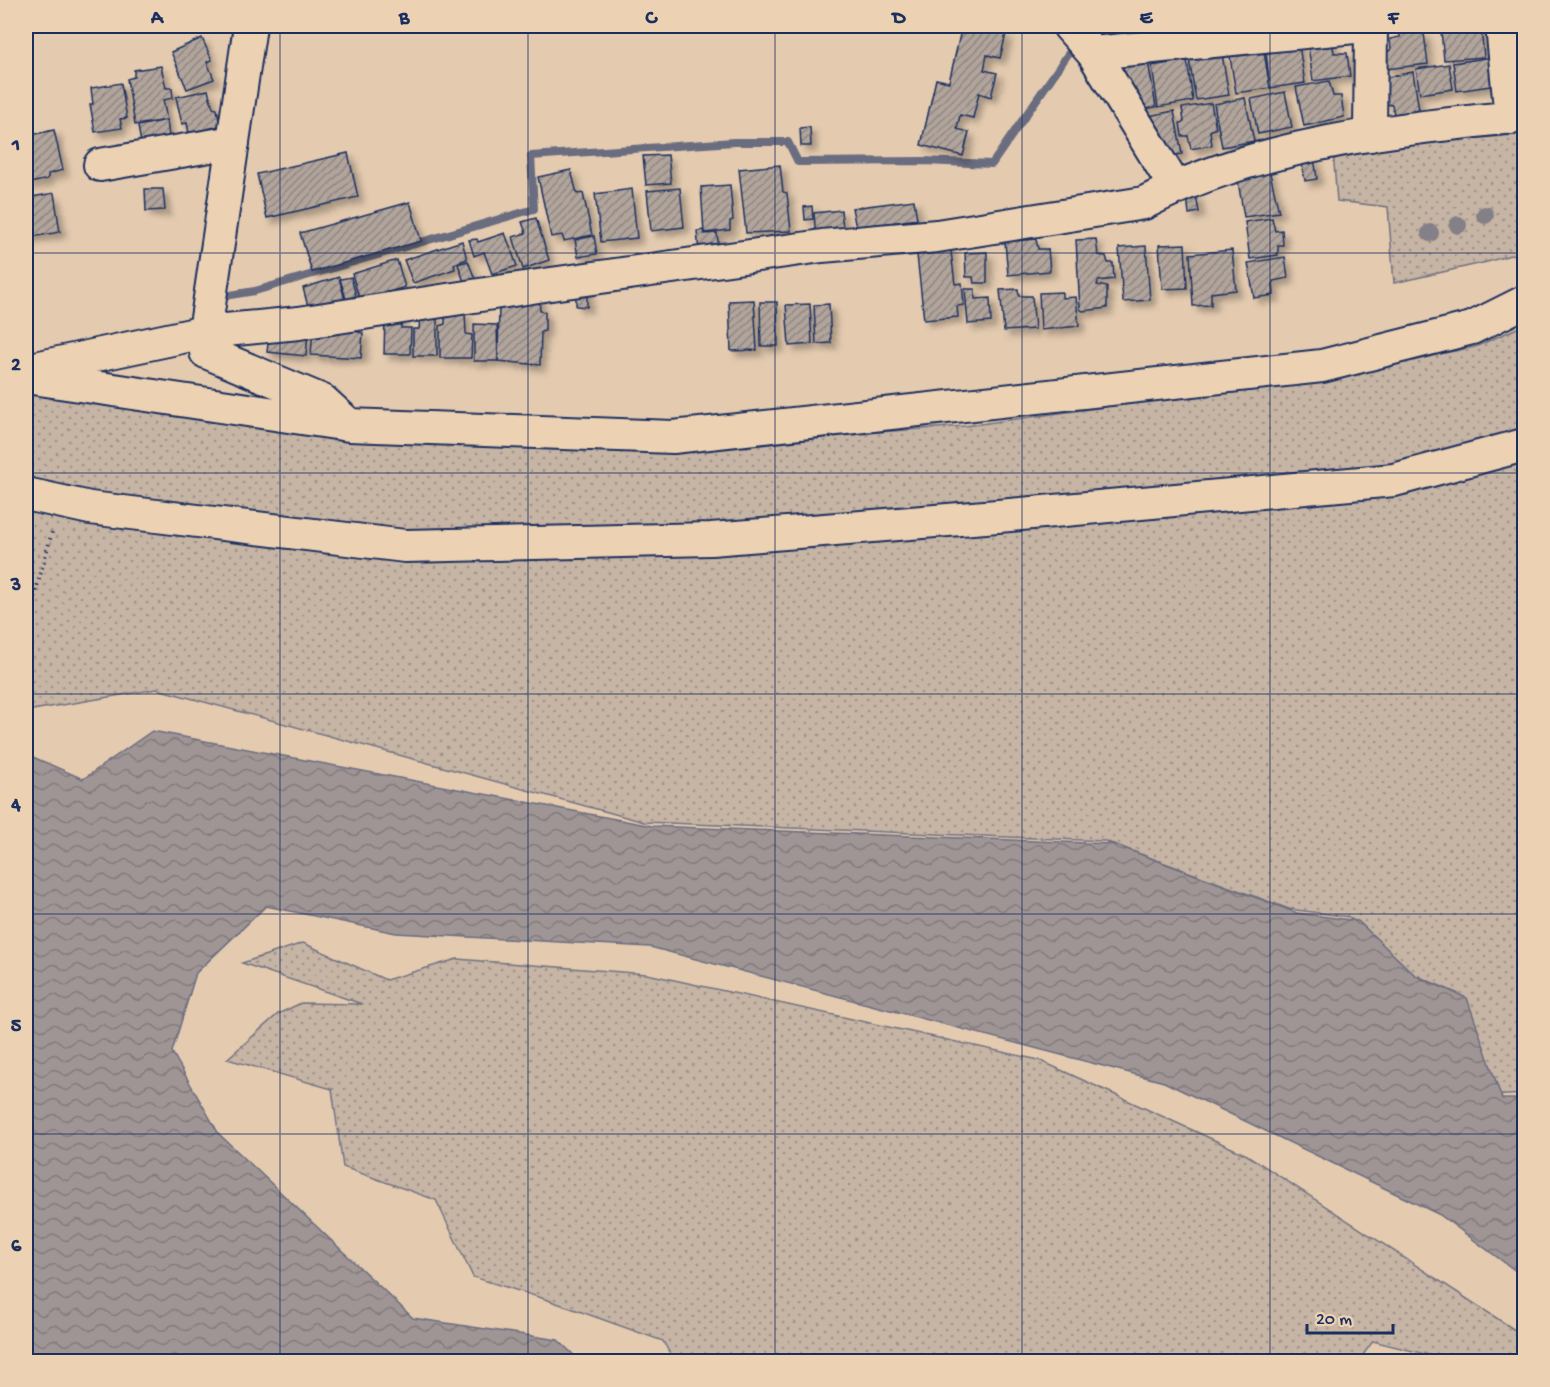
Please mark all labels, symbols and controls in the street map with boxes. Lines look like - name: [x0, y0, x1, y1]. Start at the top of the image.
- text: A: [150, 8, 165, 31]
- text: B: [398, 8, 410, 31]
- text: C: [645, 8, 659, 31]
- text: D: [890, 8, 906, 31]
- text: E: [1140, 8, 1154, 31]
- text: F: [1387, 8, 1400, 31]
- text: 1: [11, 135, 20, 158]
- text: 2: [11, 355, 21, 378]
- text: 3: [10, 575, 21, 598]
- text: 4: [10, 795, 21, 818]
- text: 5: [11, 1016, 22, 1039]
- text: 6: [11, 1236, 22, 1259]
- scale bar: [1307, 1297, 1392, 1335]
- text: 20 m: [1316, 1310, 1352, 1331]

